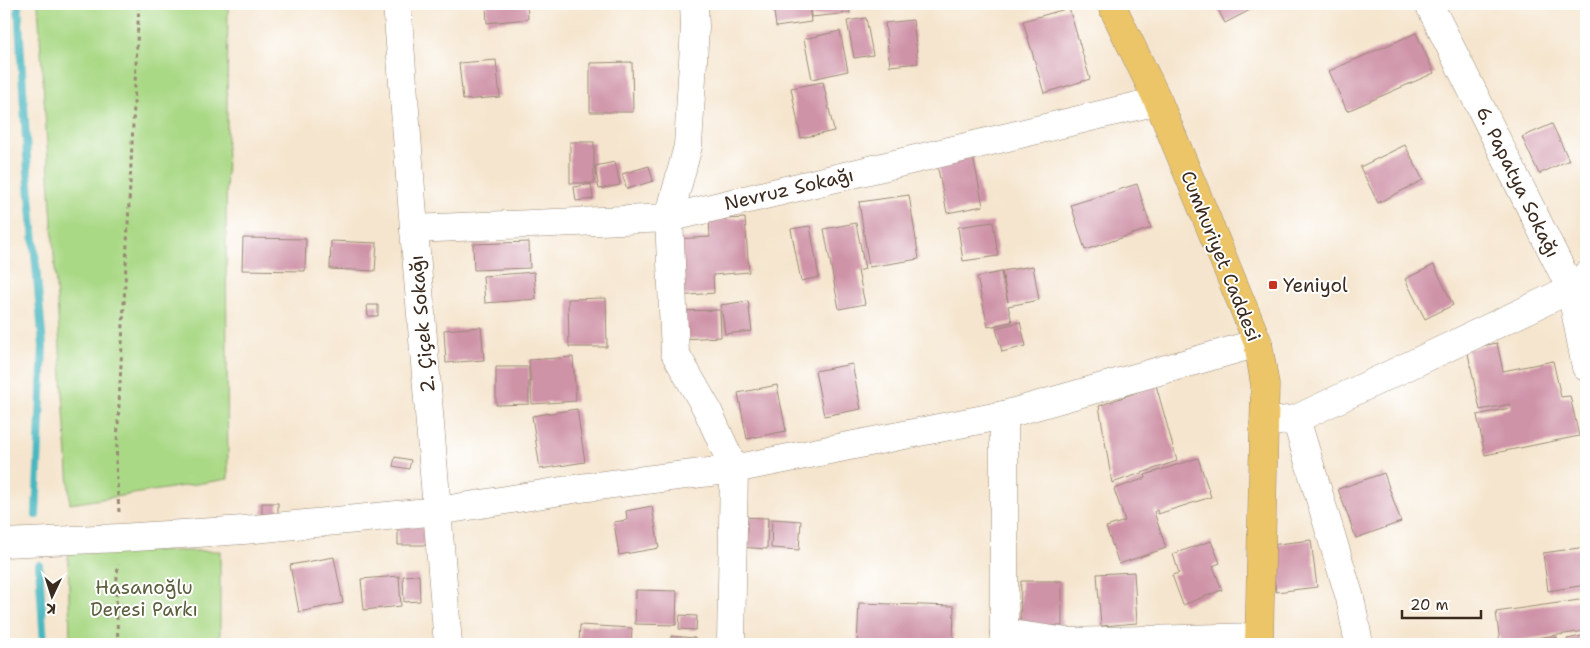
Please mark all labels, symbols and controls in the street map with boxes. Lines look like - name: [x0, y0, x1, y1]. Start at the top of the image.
- street label: 6. Papatya Sokağı: [1471, 102, 1565, 262]
- street label: Nevruz Sokağı: [722, 162, 856, 216]
- street label: Cumhuriyet Caddesi: [1175, 167, 1267, 345]
- street label: 2. Çiçek Sokağı: [404, 254, 440, 394]
- place label: Yeniyol: [1283, 273, 1348, 298]
- marker: Yeniyol: [1267, 279, 1279, 291]
- north arrow: [28, 570, 78, 620]
- park label: Hasanoğlu Deresi Parkı: [90, 575, 198, 622]
- scale bar: [1402, 588, 1481, 620]
- text: 20 m: [1410, 595, 1449, 615]
- text: K: [45, 600, 56, 618]

